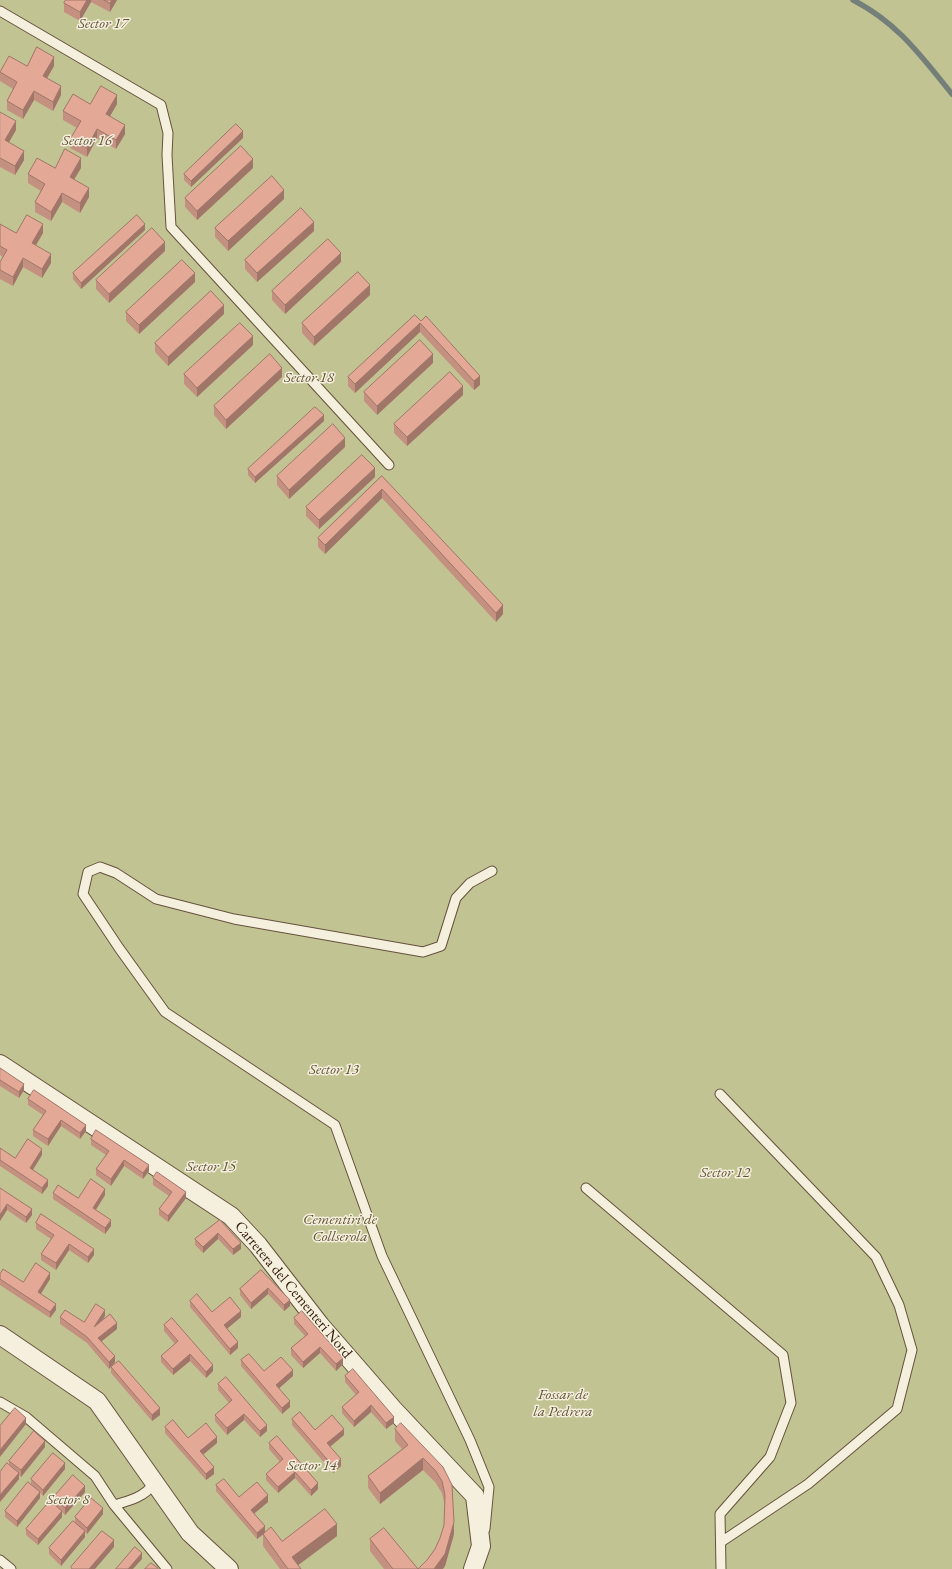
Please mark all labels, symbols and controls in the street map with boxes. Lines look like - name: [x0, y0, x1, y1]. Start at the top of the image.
- park label: Sector 17: [78, 15, 128, 33]
- park label: Sector 16: [62, 132, 112, 150]
- park label: Sector 18: [284, 369, 334, 387]
- park label: Sector 13: [309, 1061, 359, 1079]
- park label: Sector 15: [186, 1158, 236, 1176]
- park label: Sector 12: [700, 1164, 750, 1182]
- park label: Cementiri de Collserola: [303, 1211, 377, 1246]
- street label: Carretera del Cementeri Nord: [230, 1218, 356, 1362]
- park label: Fossar de la Pedrera: [533, 1386, 593, 1421]
- park label: Sector 14: [287, 1457, 337, 1475]
- park label: Sector 8: [47, 1491, 89, 1509]

